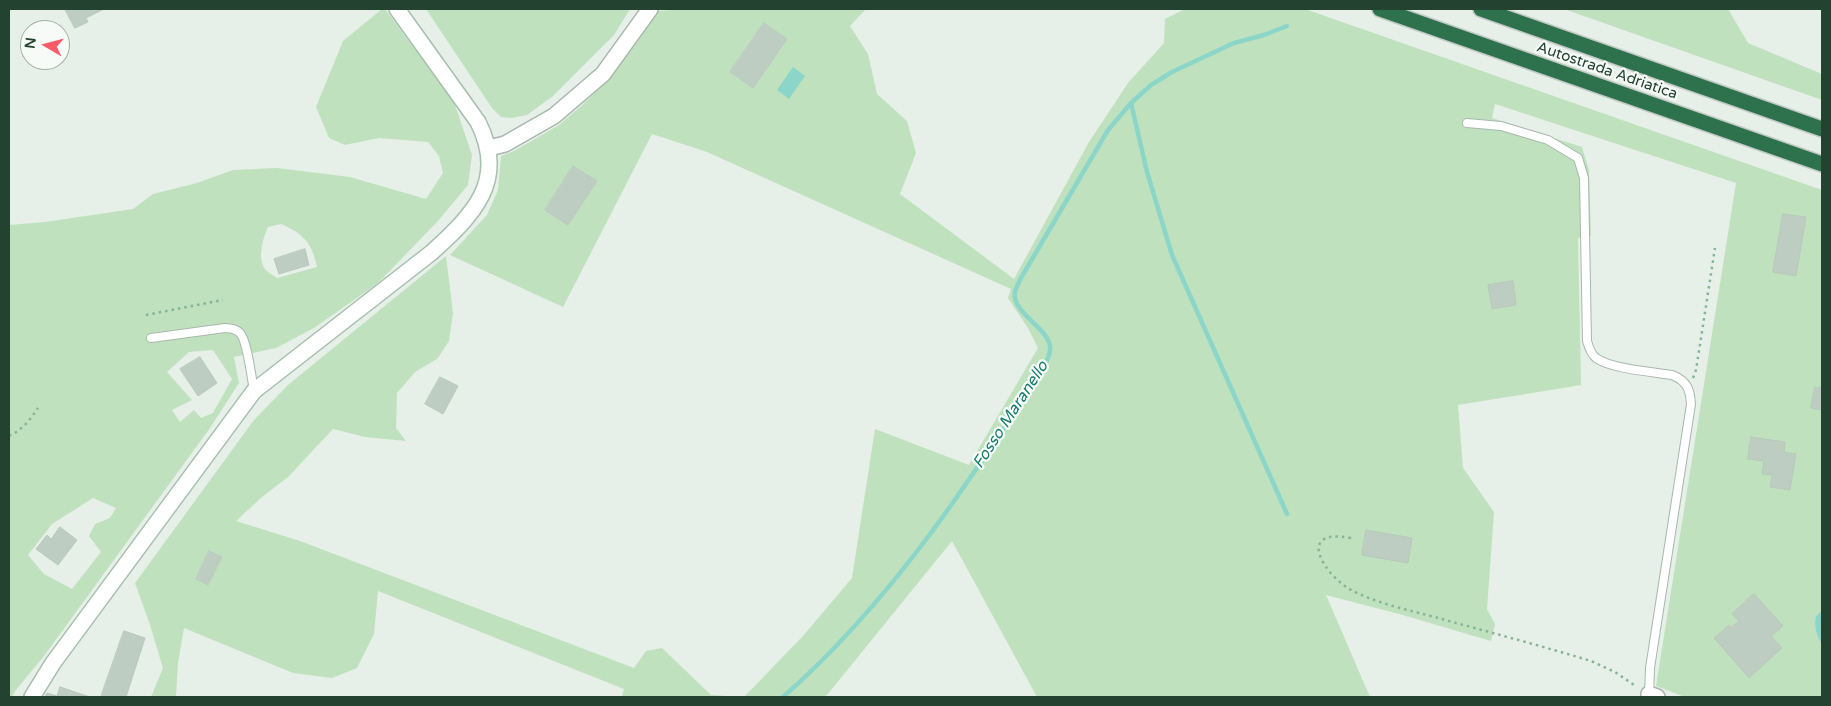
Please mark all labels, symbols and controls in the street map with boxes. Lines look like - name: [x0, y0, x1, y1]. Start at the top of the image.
- north arrow: [20, 20, 70, 70]
- text: N: [21, 36, 40, 50]
- street label: Autostrada Adriatica: [1534, 38, 1680, 104]
- water label: Fosso Maranello: [969, 358, 1053, 472]

